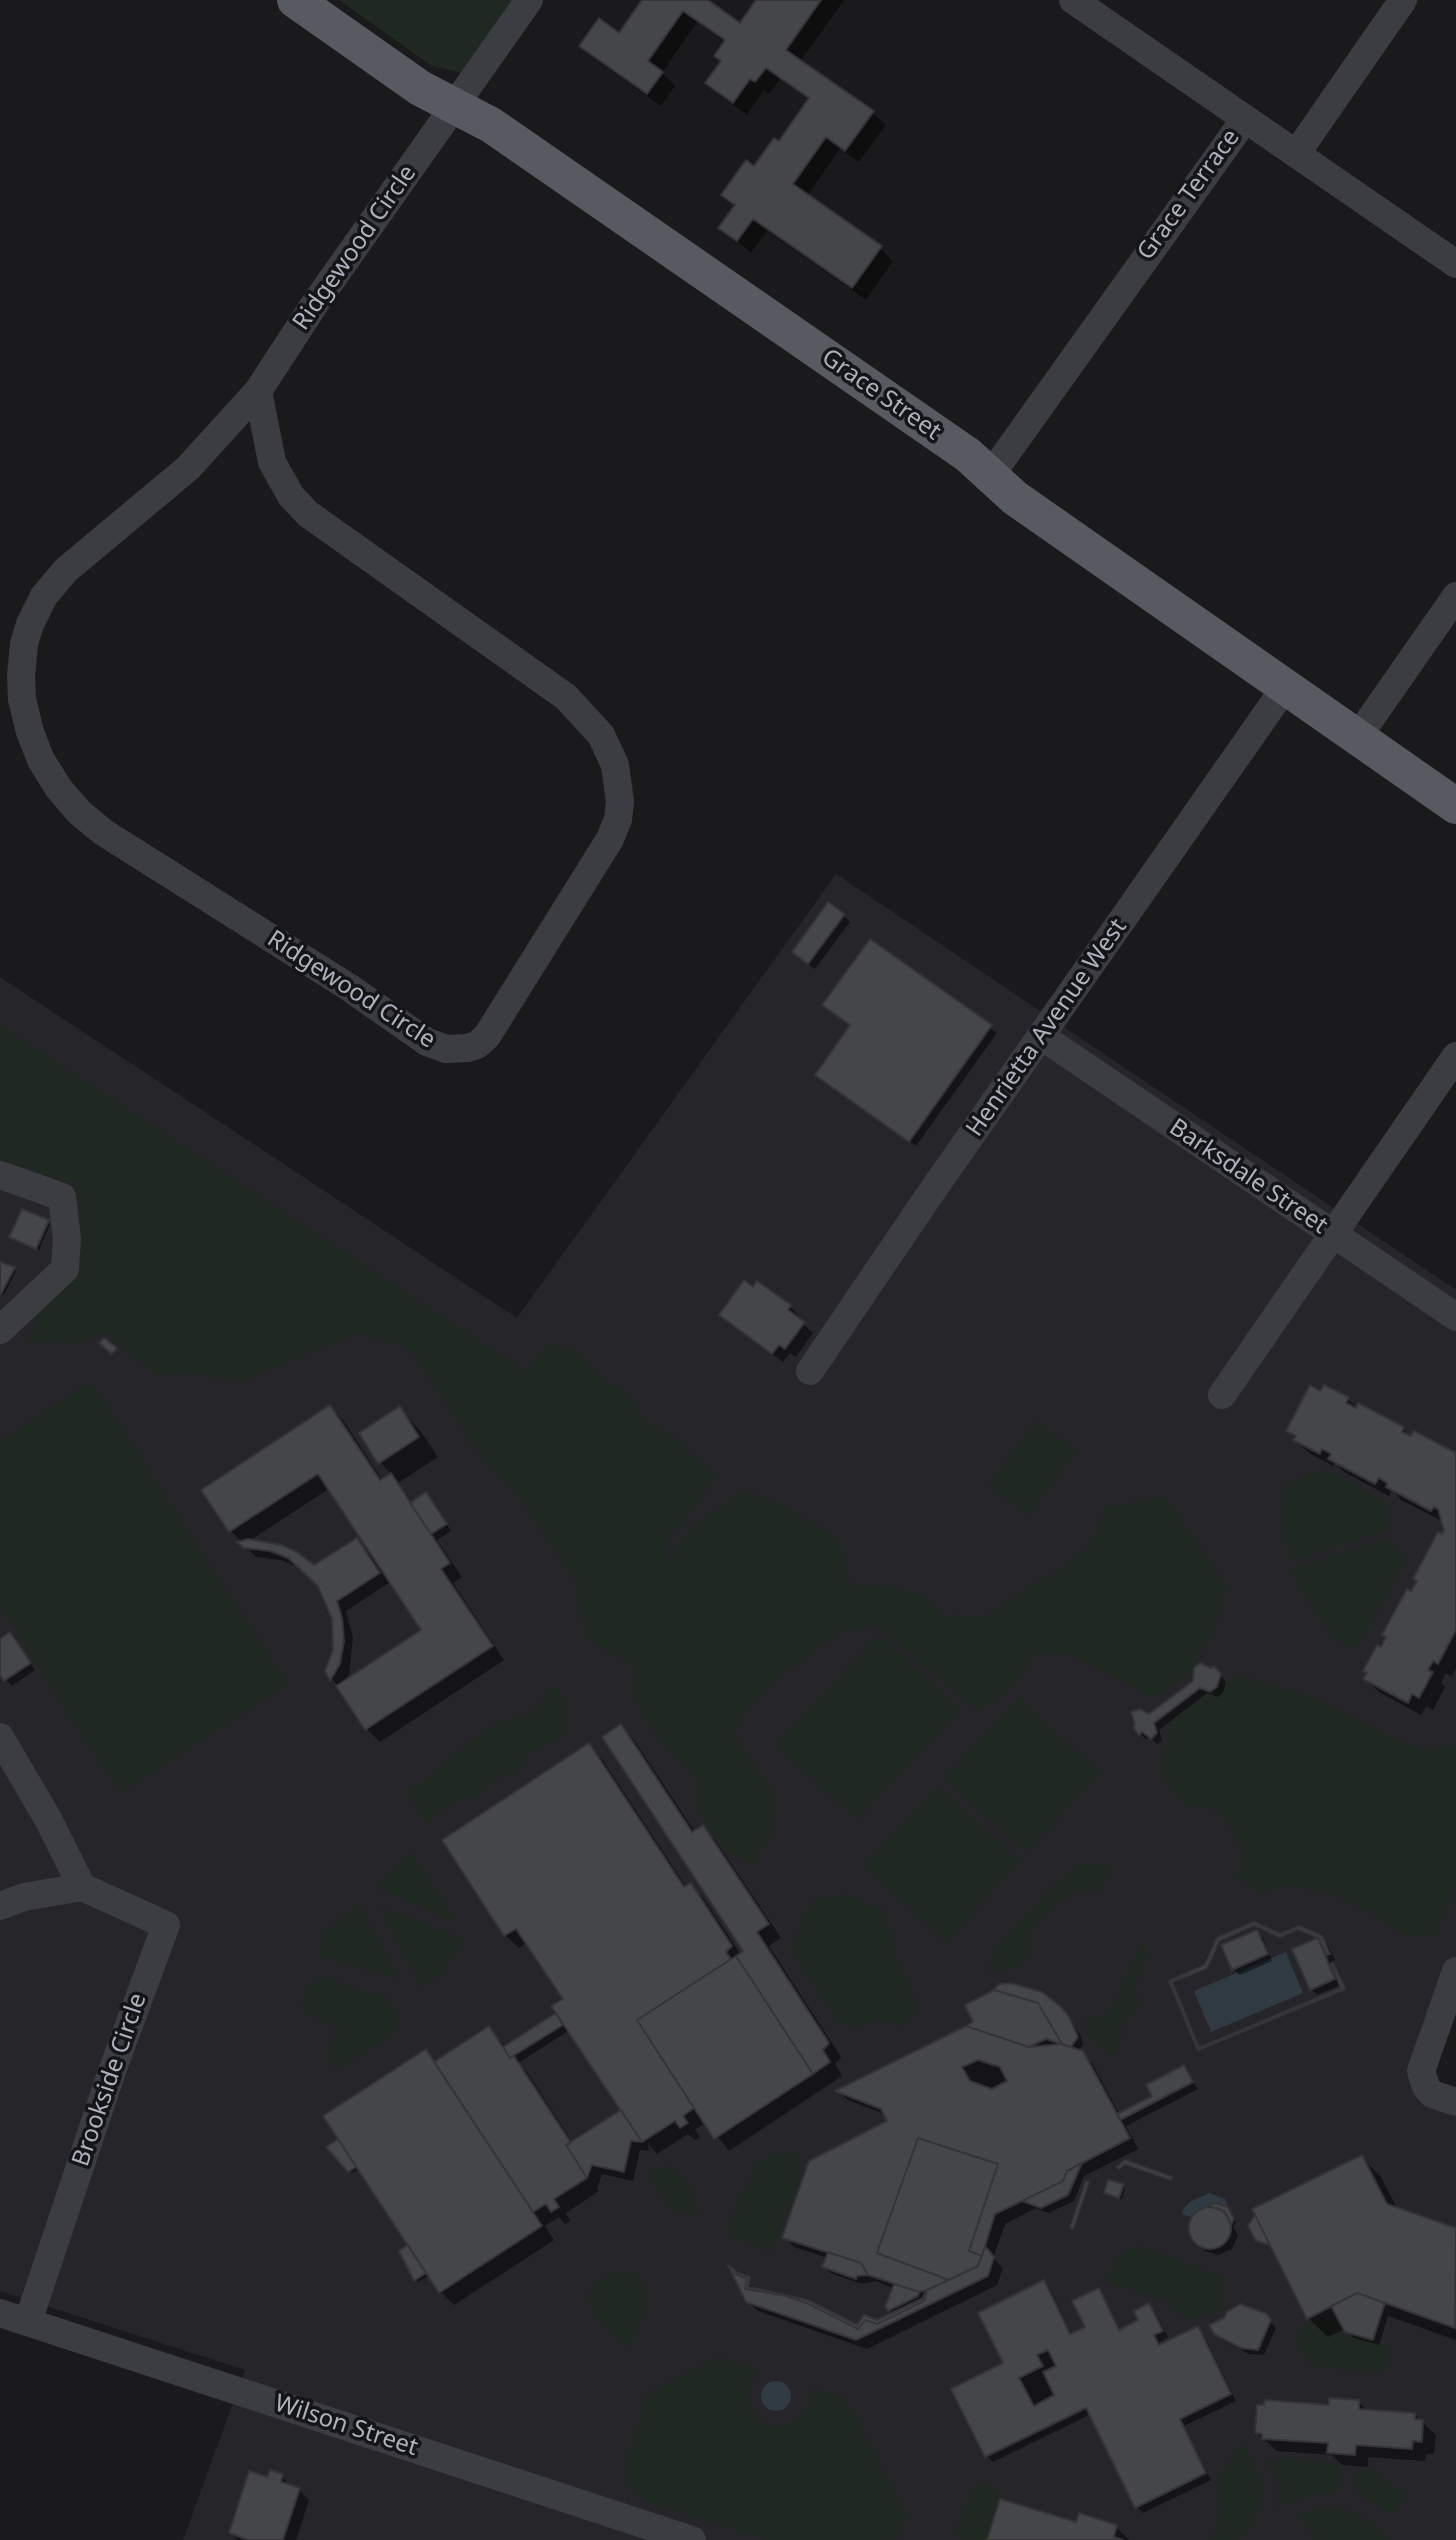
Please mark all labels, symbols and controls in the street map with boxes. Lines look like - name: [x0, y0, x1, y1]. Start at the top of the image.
- street label: Grace Terrace: [1132, 124, 1246, 266]
- street label: Ridgewood Circle: [287, 160, 423, 336]
- street label: Grace Street: [816, 343, 946, 447]
- street label: Henrietta Avenue West: [961, 914, 1133, 1142]
- street label: Ridgewood Circle: [262, 925, 440, 1055]
- street label: Barksdale Street: [1163, 1113, 1333, 1241]
- street label: Brookside Circle: [67, 1990, 153, 2170]
- street label: Wilson Street: [271, 2389, 421, 2463]

